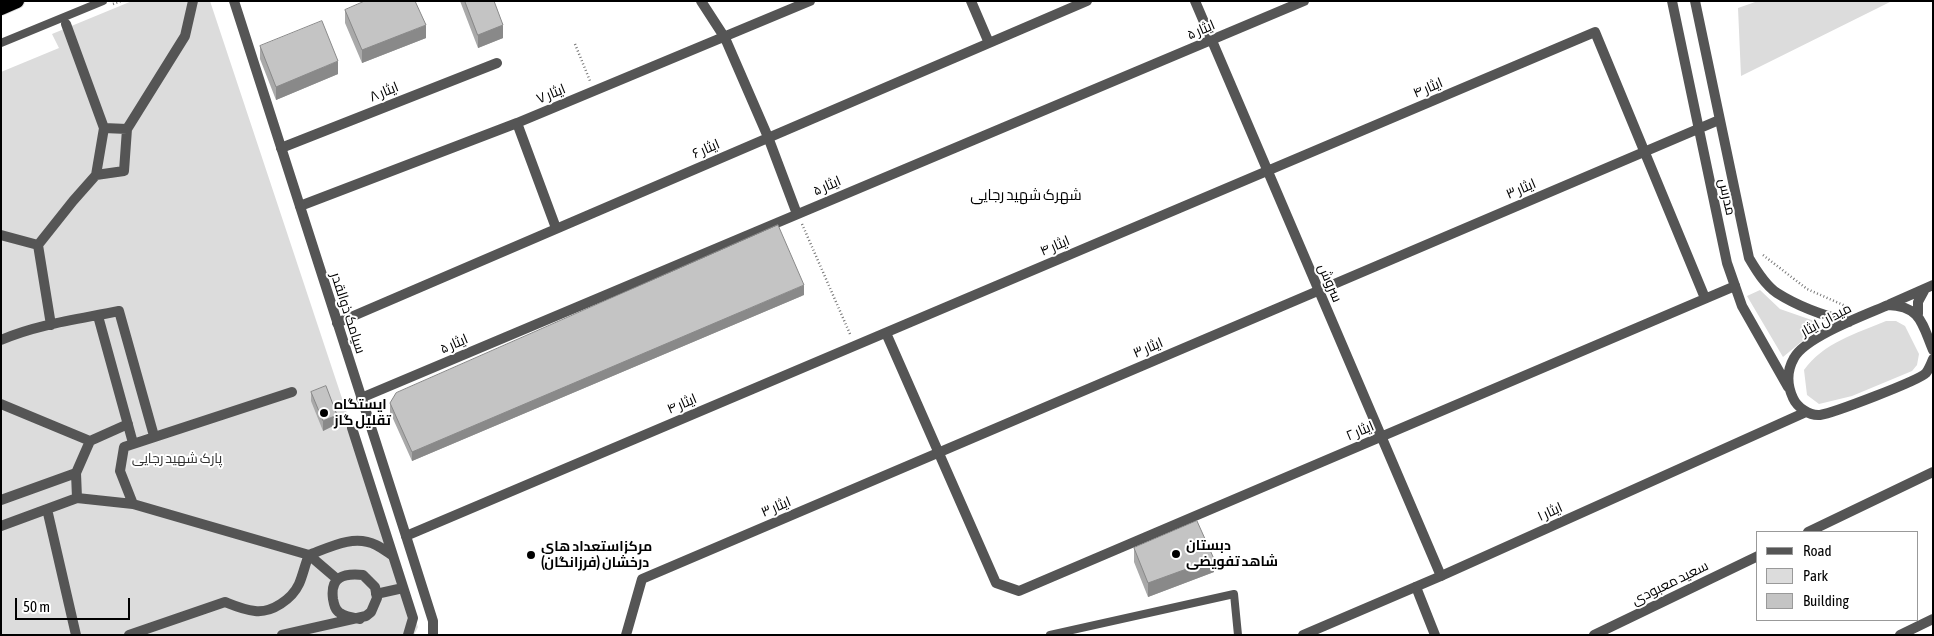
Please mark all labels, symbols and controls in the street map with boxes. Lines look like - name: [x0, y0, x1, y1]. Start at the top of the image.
- street label: ایثار ۵: [1184, 17, 1218, 43]
- street label: ایثار ۴: [1411, 74, 1445, 102]
- street label: ایثار ۸: [367, 79, 401, 105]
- street label: ایثار ۷: [534, 81, 568, 107]
- street label: ایثار ۶: [690, 136, 722, 162]
- street label: ایثار ۵: [810, 173, 844, 199]
- street label: ایثار ۳: [1504, 175, 1538, 203]
- street label: مدرس: [1715, 177, 1739, 217]
- district label: شهرک شهید رجایی: [970, 186, 1082, 204]
- street label: ایثار ۴: [1038, 232, 1072, 260]
- street label: سروش: [1314, 261, 1346, 305]
- street label: سیامک ذوالقدر: [327, 270, 369, 356]
- street label: میدان ایثار: [1798, 300, 1854, 340]
- street label: ایثار ۵: [437, 331, 471, 357]
- street label: ایثار ۳: [1131, 334, 1165, 362]
- street label: ایثار ۴: [665, 390, 699, 418]
- place label: ایستگاه تقلیل گاز: [334, 397, 391, 430]
- marker: ایستگاه تقلیل گاز: [318, 407, 330, 419]
- street label: ایثار ۲: [1343, 418, 1377, 444]
- park label: پارک شهید رجایی: [132, 451, 222, 467]
- street label: ایثار ۳: [759, 493, 793, 521]
- street label: ایثار ۱: [1535, 499, 1565, 525]
- legend: [1756, 531, 1919, 621]
- place label: دبستان شاهد تفویضی: [1186, 538, 1278, 570]
- place label: مرکزاستعداد های درخشان (فرزانگان): [541, 539, 652, 572]
- text: Road: [1803, 542, 1832, 559]
- marker: دبستان شاهد تفویضی: [1170, 548, 1182, 560]
- marker: مرکزاستعداد های درخشان (فرزانگان): [525, 549, 537, 561]
- street label: سعید معبودی: [1629, 557, 1711, 609]
- text: Park: [1803, 567, 1828, 584]
- scale bar: [18, 588, 132, 620]
- text: Building: [1803, 592, 1849, 609]
- text: 50 m: [23, 598, 50, 615]

